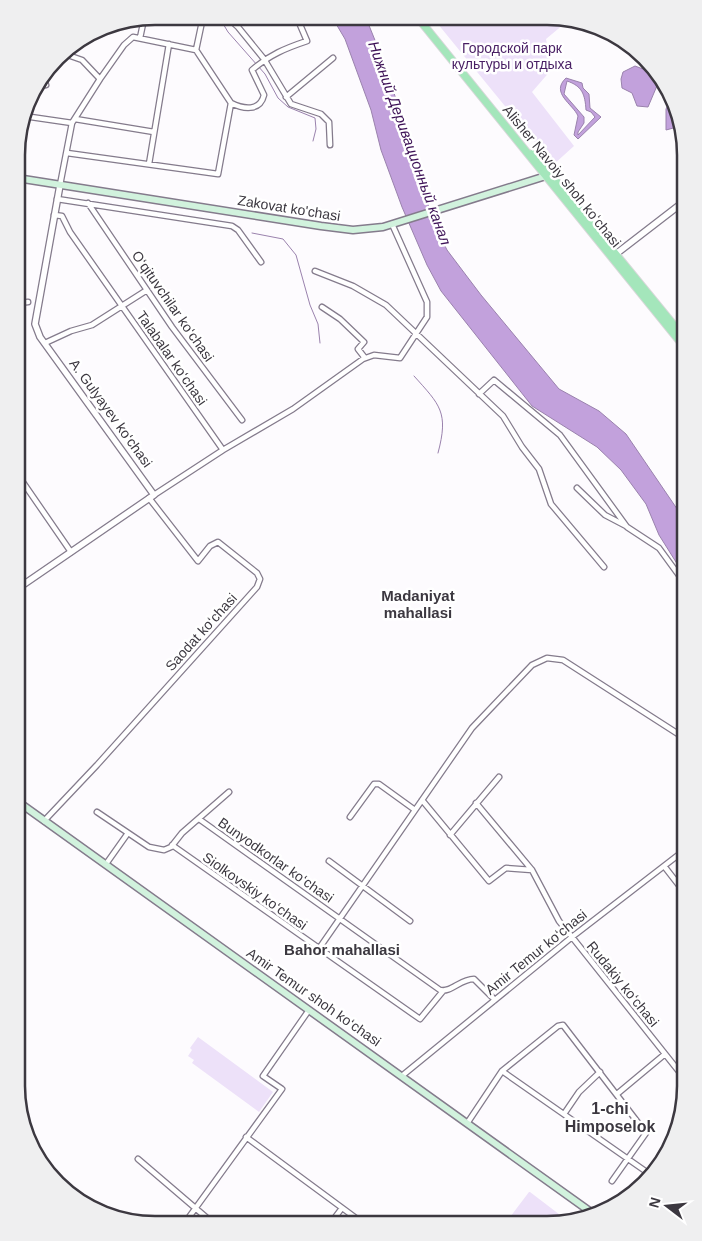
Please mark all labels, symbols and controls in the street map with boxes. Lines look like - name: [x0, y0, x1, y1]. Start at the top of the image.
- water label: Нижний Деривационный канал: [365, 39, 455, 248]
- park label: Городской парк культуры и отдыха: [452, 40, 572, 72]
- street label: Alisher Navoiy shoh koʻchasi: [500, 102, 624, 250]
- street label: Zakovat ko'chasi: [236, 192, 342, 224]
- street label: O‘qituvchilar ko‘chasi: [129, 248, 217, 364]
- street label: Talabalar ko‘chasi: [134, 308, 210, 408]
- street label: A. Gulyayev ko‘chasi: [66, 356, 156, 470]
- district label: Madaniyat mahallasi: [381, 587, 455, 621]
- street label: Saodat ko‘chasi: [162, 590, 240, 674]
- street label: Bunyodkorlar ko‘chasi: [215, 814, 337, 906]
- street label: Siolkovskiy ko‘chasi: [200, 849, 310, 933]
- street label: Amir Temur ko‘chasi: [482, 906, 590, 998]
- street label: Rudakiy ko‘chasi: [584, 938, 662, 1030]
- district label: Bahor mahallasi: [284, 941, 400, 958]
- street label: Amir Temur shoh ko‘chasi: [244, 945, 384, 1049]
- district label: 1-chi Himposelok: [565, 1100, 655, 1135]
- north arrow: [642, 1181, 692, 1231]
- text: N: [645, 1195, 664, 1209]

